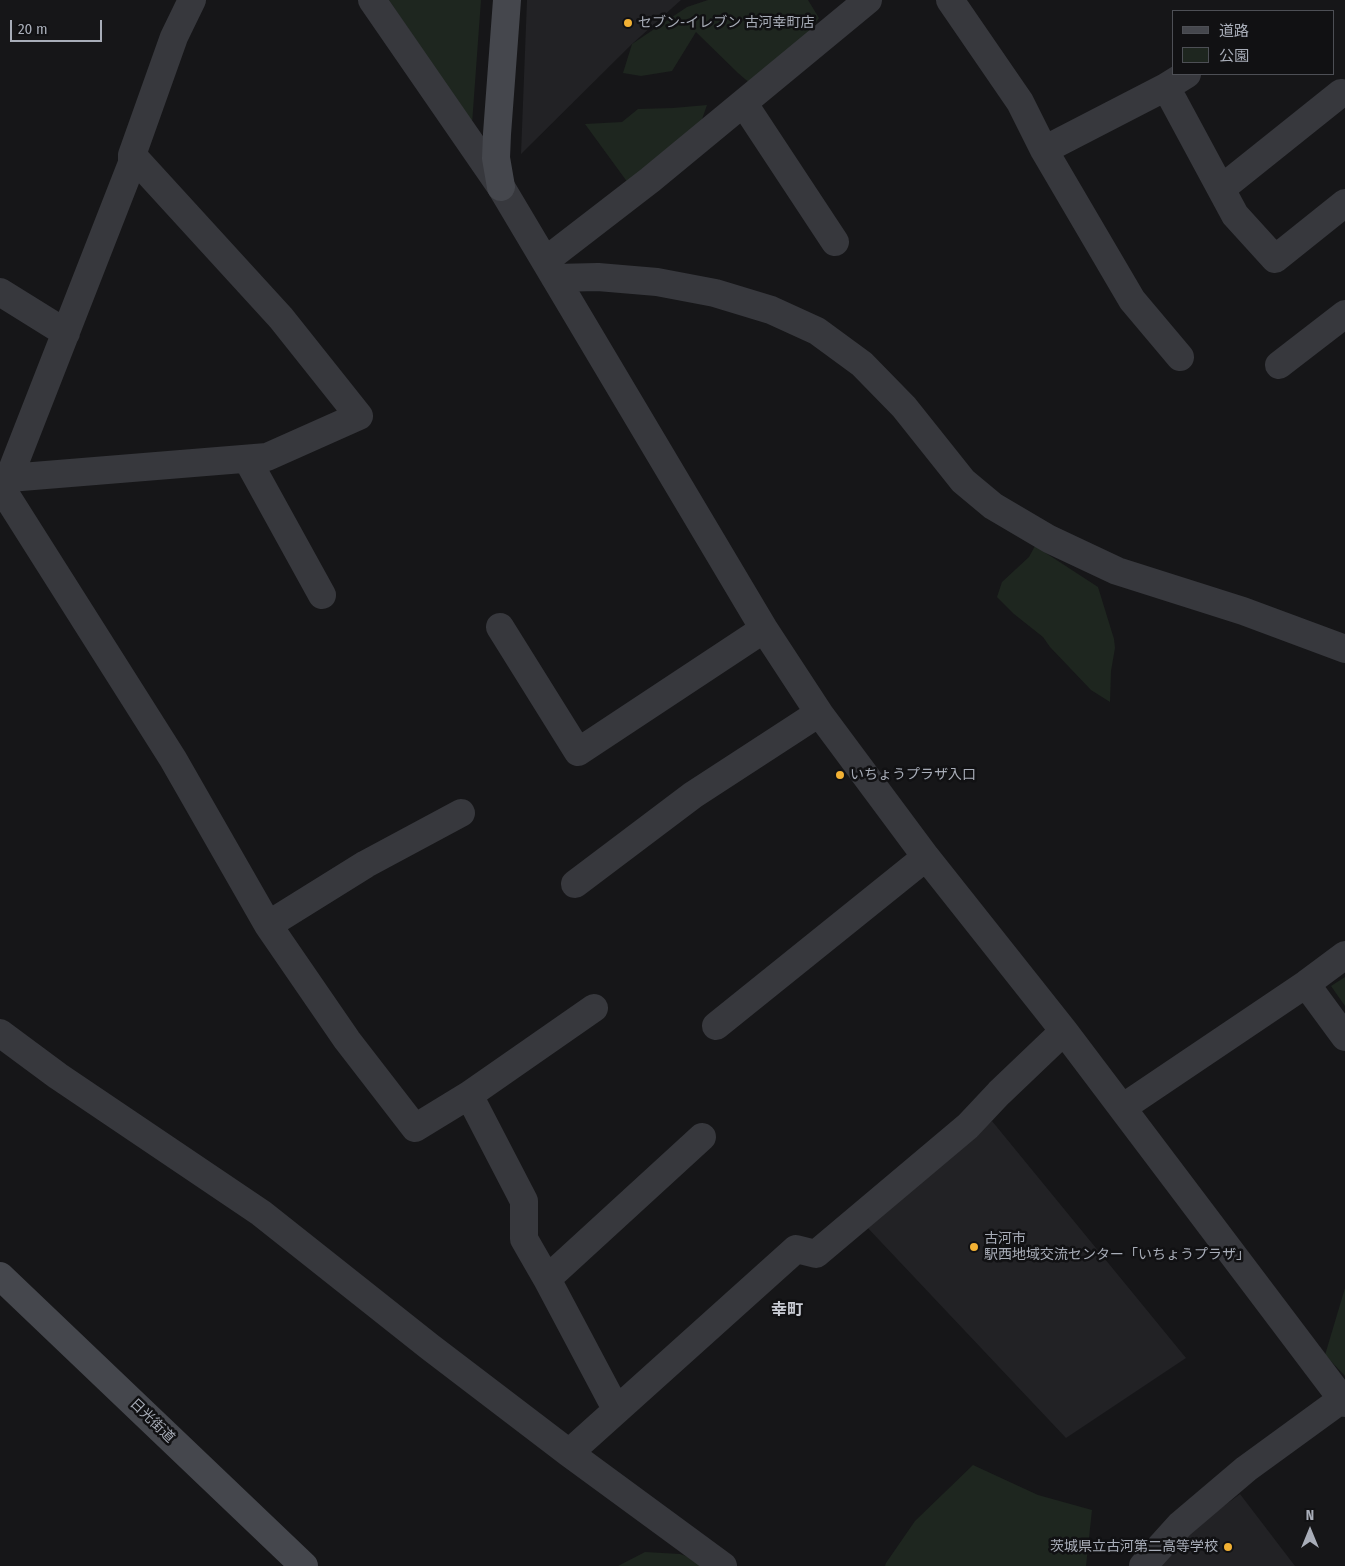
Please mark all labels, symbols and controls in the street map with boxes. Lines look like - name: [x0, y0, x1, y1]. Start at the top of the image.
- scale bar: [12, 10, 105, 42]
- legend: [1172, 10, 1335, 75]
- place label: セブン-イレブン 古河幸町店: [638, 15, 814, 31]
- marker: セブン-イレブン 古河幸町店: [622, 17, 634, 29]
- text: 20 m: [18, 20, 48, 38]
- text: 道路: [1219, 22, 1249, 40]
- text: 公園: [1219, 47, 1249, 65]
- place label: いちょうプラザ入口: [850, 767, 976, 783]
- marker: いちょうプラザ入口: [834, 769, 846, 781]
- place label: 古河市 駅西地域交流センター「いちょうプラザ」: [984, 1231, 1250, 1264]
- marker: 古河市 駅西地域交流センター「いちょうプラザ」: [968, 1241, 980, 1253]
- district label: 幸町: [771, 1301, 803, 1321]
- street label: 日光街道: [126, 1396, 178, 1446]
- north arrow: [1285, 1506, 1335, 1556]
- text: N: [1306, 1507, 1314, 1524]
- place label: 茨城県立古河第二高等学校: [1050, 1539, 1218, 1555]
- marker: 茨城県立古河第二高等学校: [1222, 1541, 1234, 1553]

